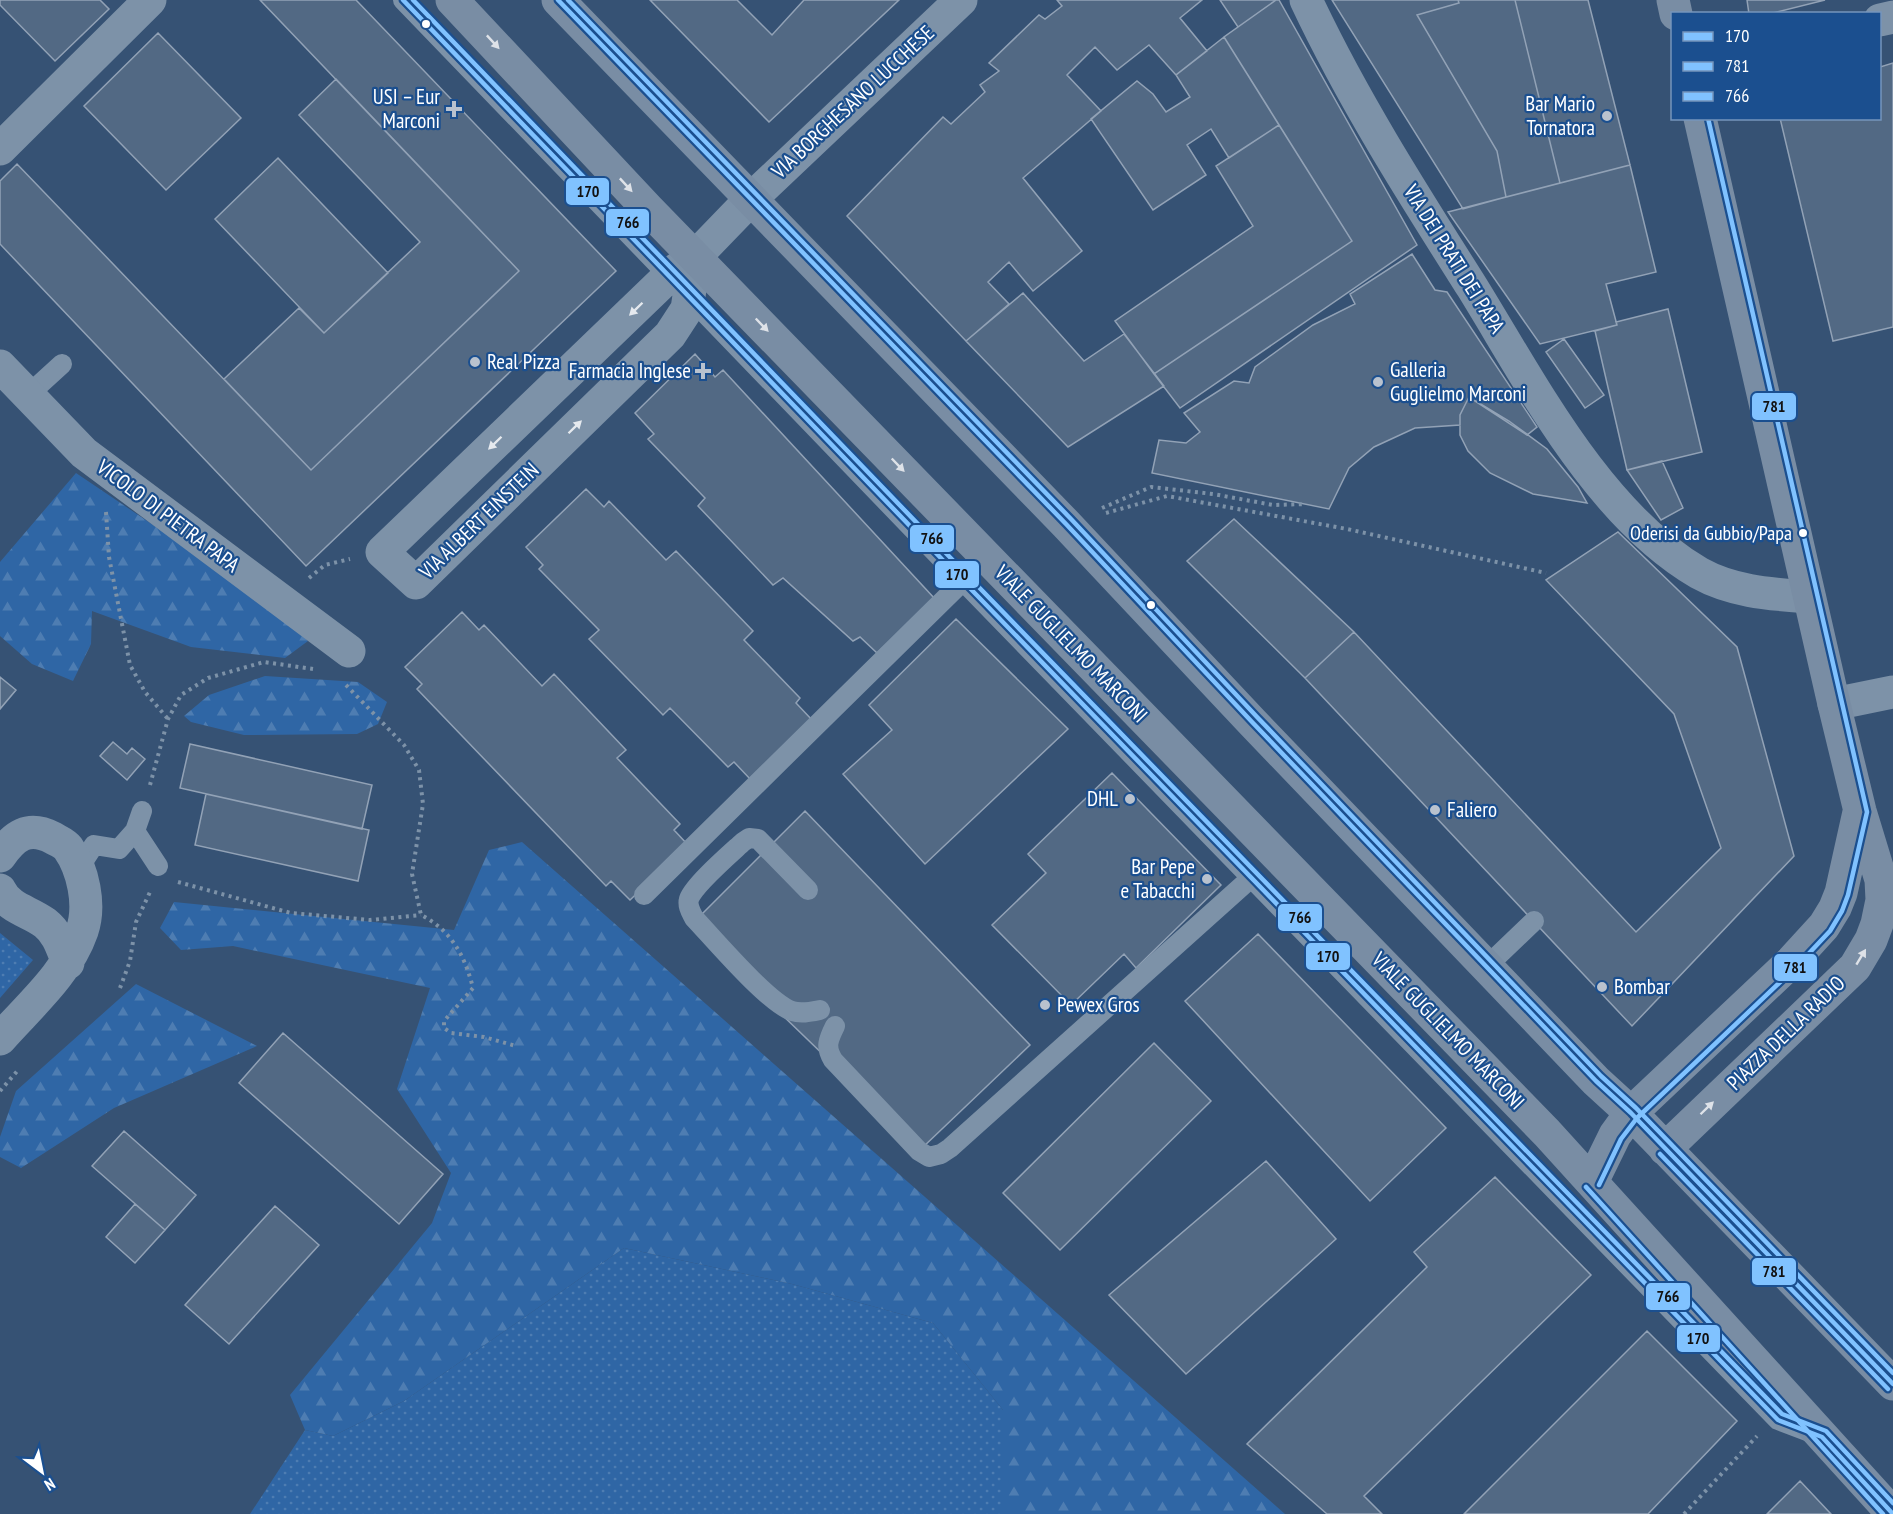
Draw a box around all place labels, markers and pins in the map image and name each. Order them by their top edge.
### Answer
unlabelled marker [420,18,432,30]
place label: USI – Eur Marconi [373,83,440,134]
place label: Bar Mario Tornatora [1525,90,1595,141]
marker: USI – Eur Marconi [445,100,463,118]
marker: Bar Mario Tornatora [1600,109,1614,123]
place label: Real Pizza [487,348,560,375]
marker: Real Pizza [468,355,482,369]
place label: Galleria Guglielmo Marconi [1390,356,1526,407]
place label: Farmacia Inglese [569,357,691,384]
marker: Farmacia Inglese [696,364,710,378]
marker: Galleria Guglielmo Marconi [1371,375,1385,389]
place label: Oderisi da Gubbio/Papa [1630,520,1792,546]
marker: Oderisi da Gubbio/Papa [1797,527,1809,539]
unlabelled marker [1145,599,1157,611]
place label: DHL [1087,785,1118,812]
marker: DHL [1123,792,1137,806]
place label: Faliero [1447,796,1497,823]
marker: Faliero [1428,803,1442,817]
place label: Bar Pepe e Tabacchi [1121,853,1195,904]
marker: Bar Pepe e Tabacchi [1200,872,1214,886]
place label: Bombar [1614,973,1670,1000]
marker: Bombar [1595,980,1609,994]
place label: Pewex Gros [1057,991,1140,1018]
marker: Pewex Gros [1038,998,1052,1012]

